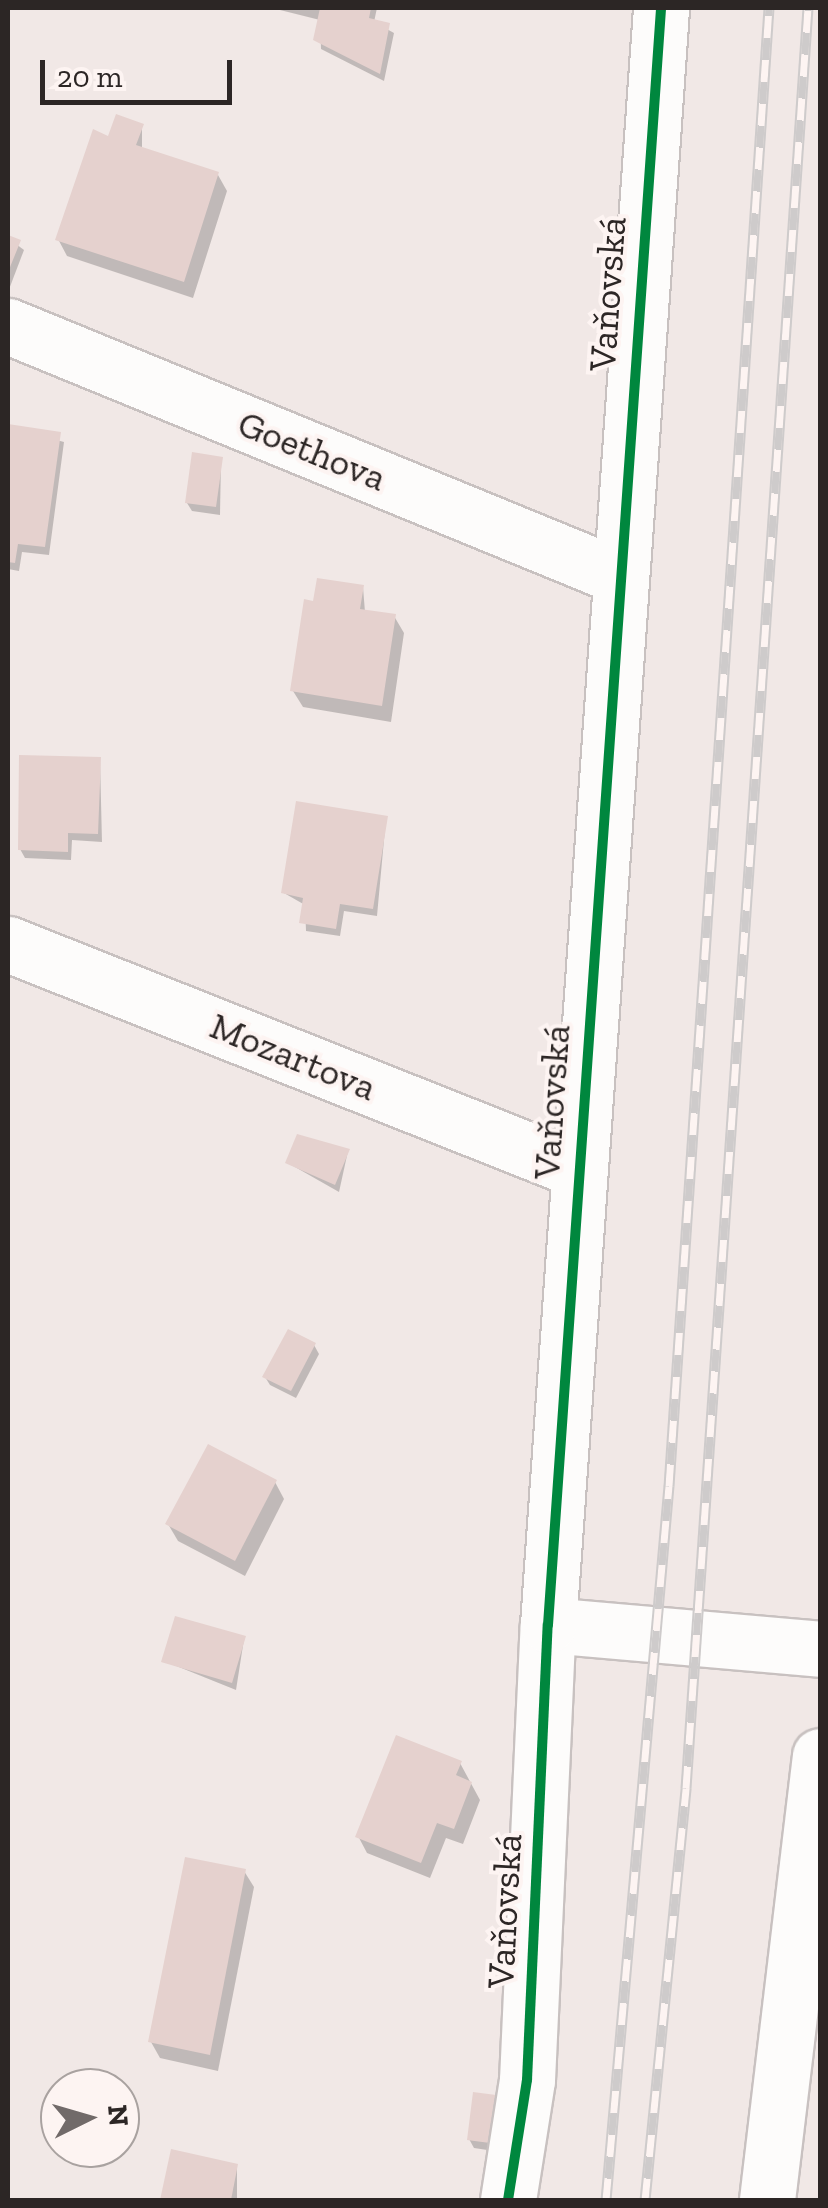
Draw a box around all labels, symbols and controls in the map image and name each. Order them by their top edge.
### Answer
scale bar [45,40,238,102]
text: 20 m [57,59,122,95]
street label: Vaňovská [580,215,636,373]
street label: Goethova [231,401,393,501]
street label: Mozartova [203,1003,383,1111]
street label: Vaňovská [524,1023,580,1181]
street label: Vaňovská [478,1832,532,1990]
north arrow [40,2068,140,2168]
text: N [101,2103,136,2128]

